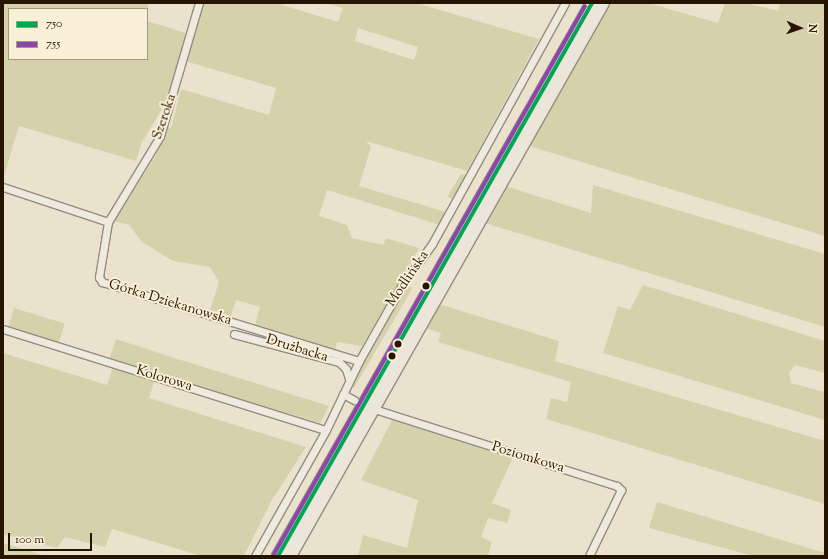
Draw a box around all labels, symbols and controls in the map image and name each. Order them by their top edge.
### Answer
legend [8,8,148,60]
north arrow [780,8,820,48]
text: 750 [46,15,62,33]
text: N [804,24,820,33]
text: 755 [46,35,60,53]
street label: Szeroka [149,92,181,142]
street label: Modlińska [383,248,433,310]
street label: Górka Dziekanowska [107,276,233,330]
unlabelled marker [421,281,431,291]
street label: Drużbacka [264,332,330,366]
unlabelled marker [393,339,403,349]
unlabelled marker [387,351,397,361]
street label: Kolorowa [134,362,194,396]
street label: Poziomkowa [490,439,566,477]
scale bar [10,525,94,551]
text: 100 m [15,531,44,549]

